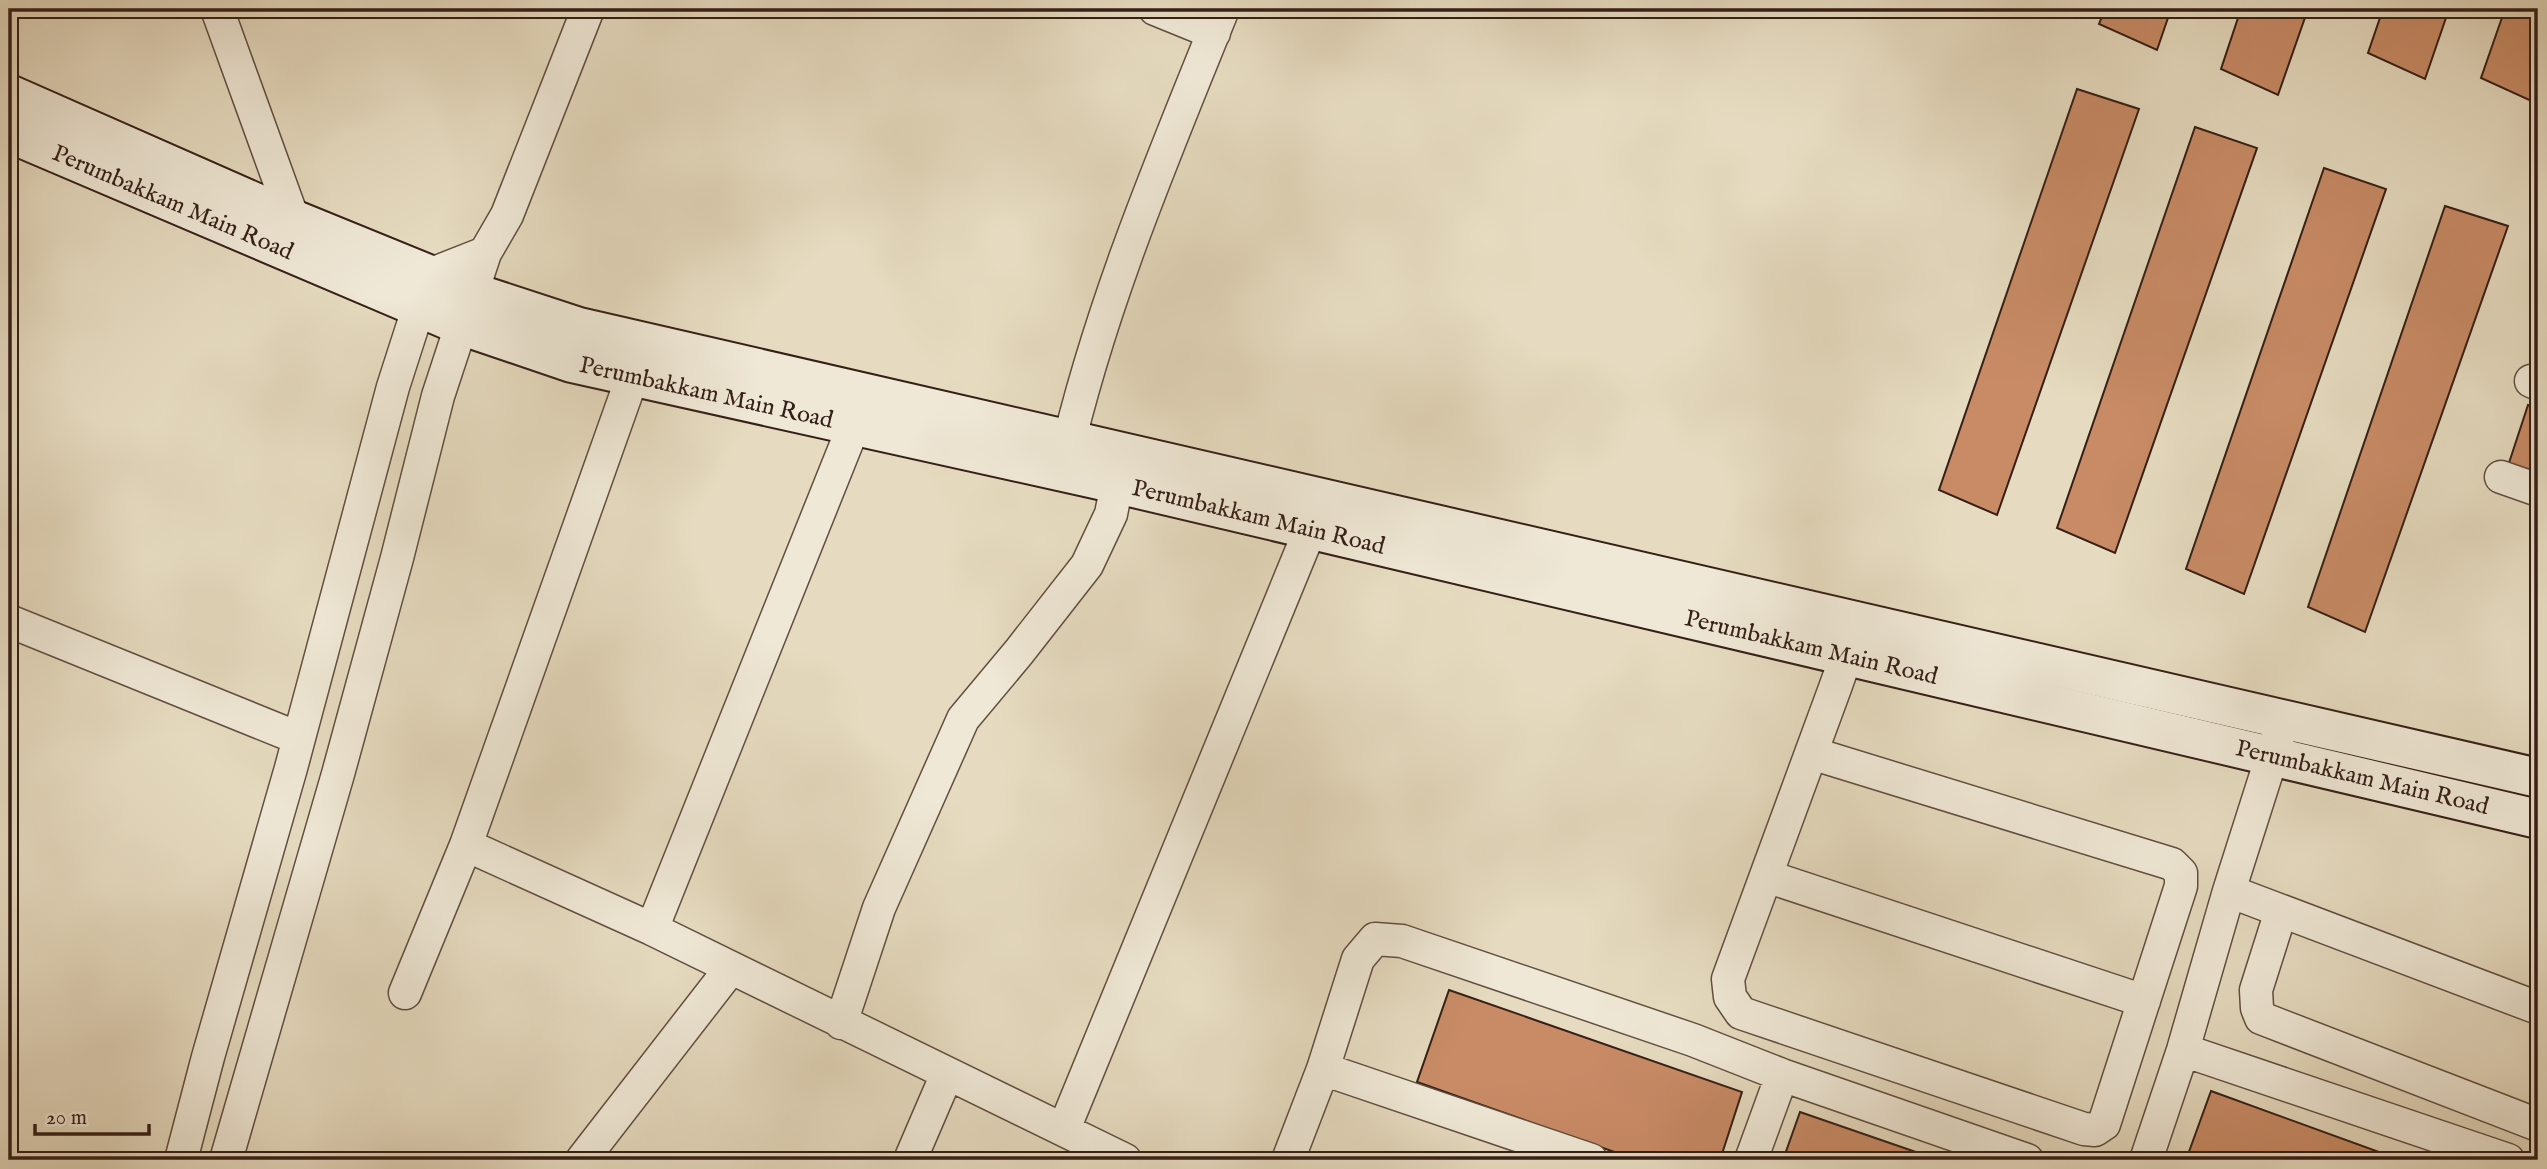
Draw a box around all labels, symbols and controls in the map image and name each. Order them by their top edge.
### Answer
street label: Perumbakkam Main Road [48,138,298,268]
street label: Perumbakkam Main Road [576,350,836,436]
street label: Perumbakkam Main Road [1129,473,1388,562]
street label: Perumbakkam Main Road [1682,603,1941,693]
street label: Perumbakkam Main Road [2233,733,2492,822]
scale bar [35,1092,149,1136]
text: 20 m [46,1105,87,1132]

